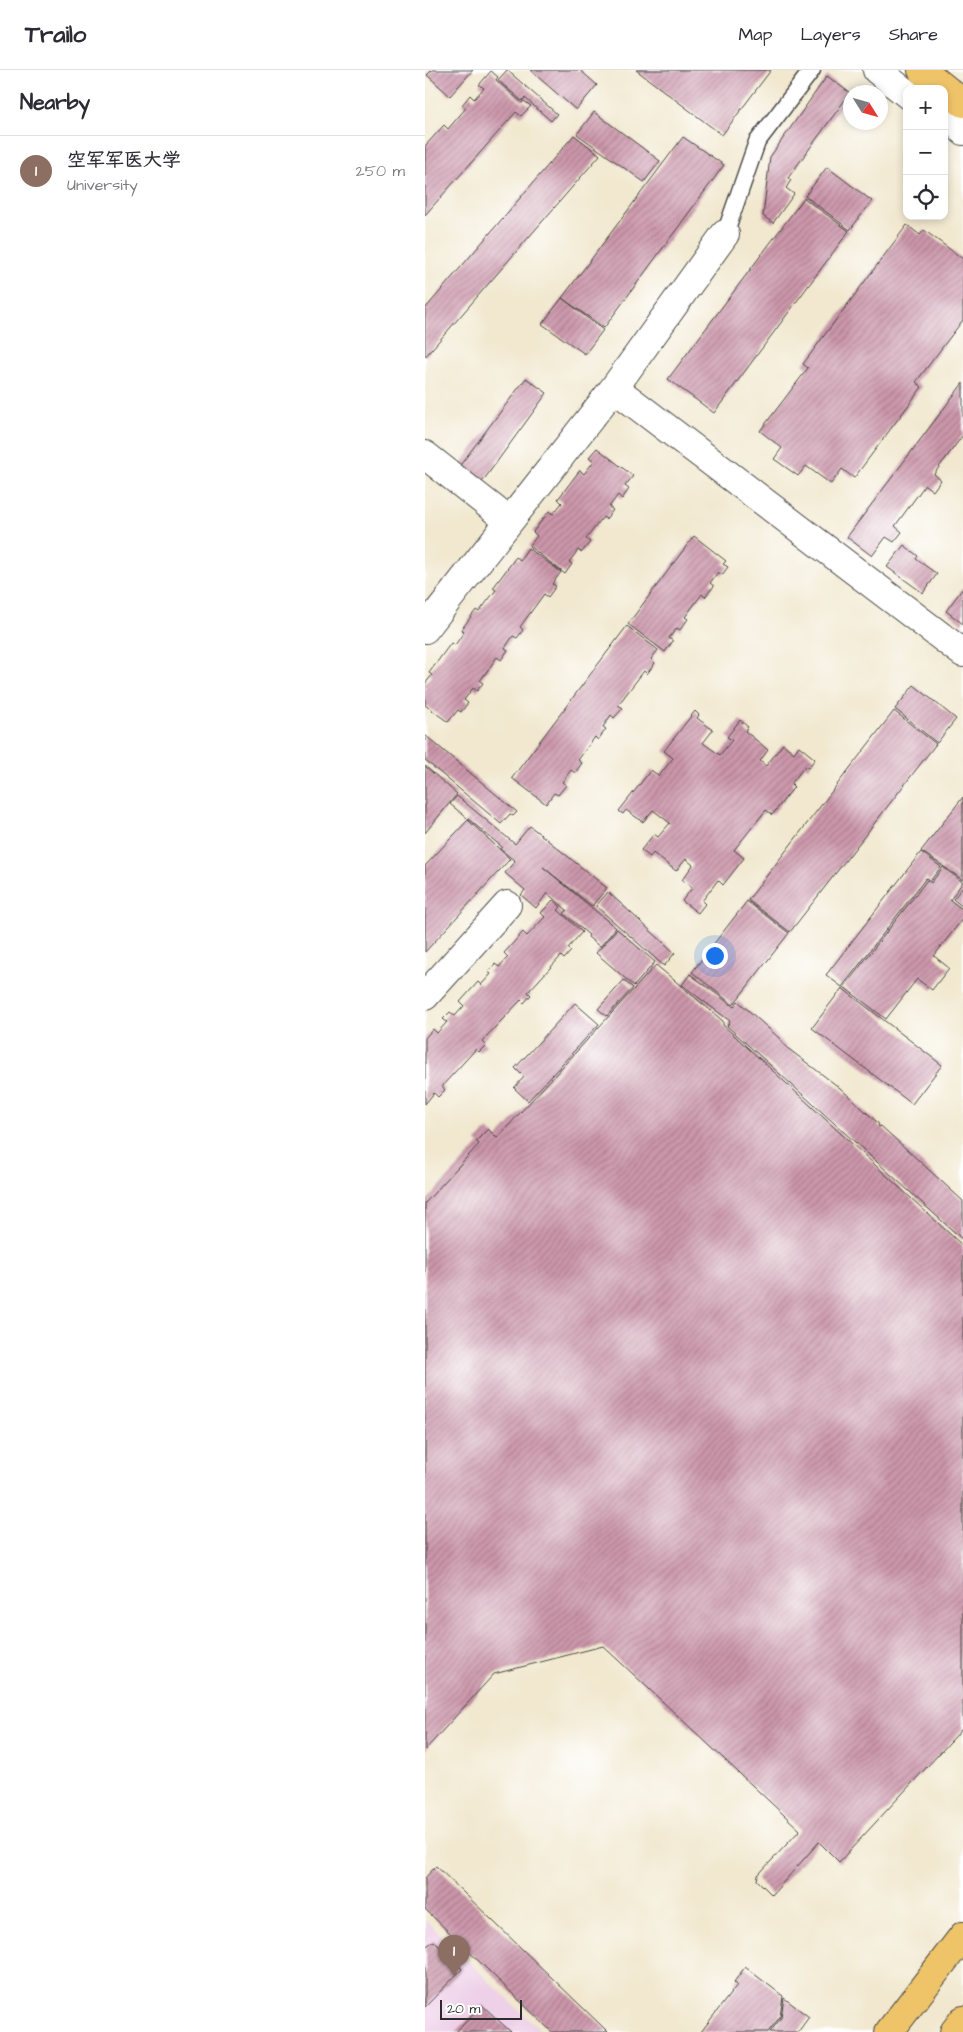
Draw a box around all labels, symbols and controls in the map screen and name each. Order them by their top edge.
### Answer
text: Trailo [25,18,86,52]
text: Map [738,22,772,47]
text: Layers [800,22,861,47]
text: Share [889,22,938,47]
north arrow [843,85,888,130]
map controls [903,85,948,220]
button: + [903,85,948,130]
text: Nearby [20,88,90,117]
button: − [903,130,948,175]
text: 空军军医大学 [67,147,181,174]
text: 1 [35,160,37,182]
text: 250 m [356,160,405,182]
text: University [67,174,138,196]
button: locate [903,175,948,220]
your location [702,943,728,969]
pin: 1 [438,1935,470,1976]
scale bar [440,1997,523,2020]
text: 20 m [447,1999,480,2019]

